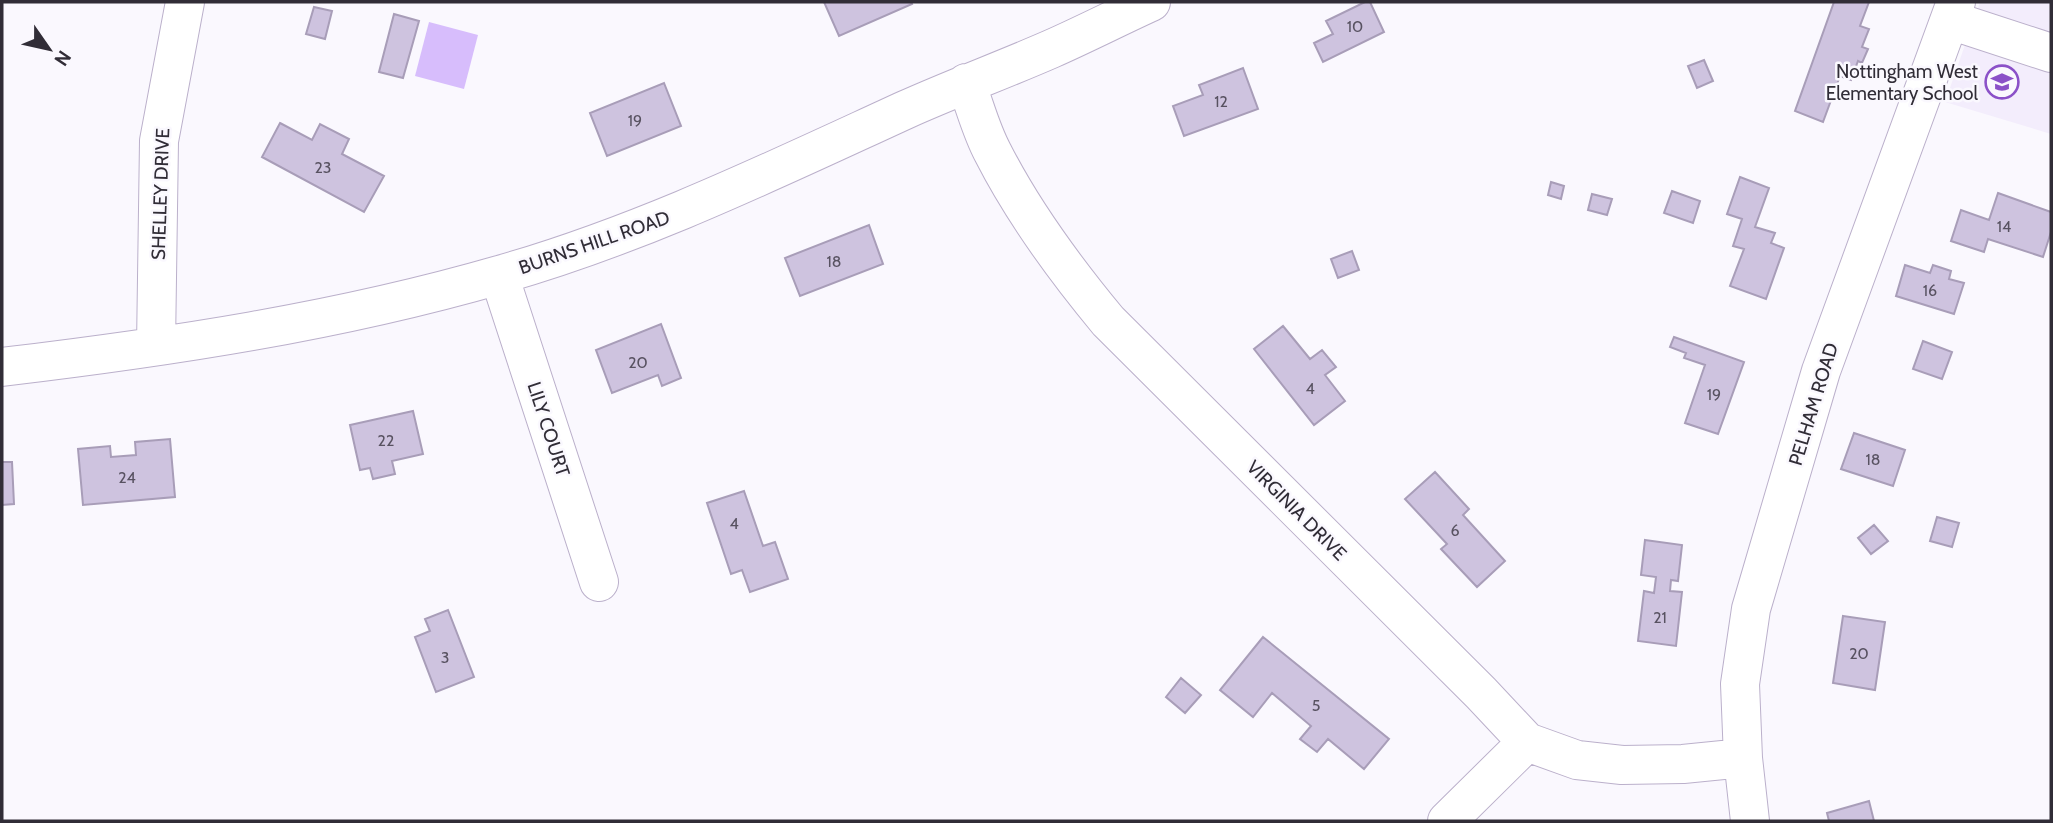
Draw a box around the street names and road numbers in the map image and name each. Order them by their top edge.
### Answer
street label: SHELLEY DRIVE [147,128,174,260]
street label: BURNS HILL ROAD [516,206,673,279]
street label: PELHAM ROAD [1784,340,1843,468]
street label: LILY COURT [522,379,575,479]
street label: VIRGINIA DRIVE [1242,456,1351,565]

